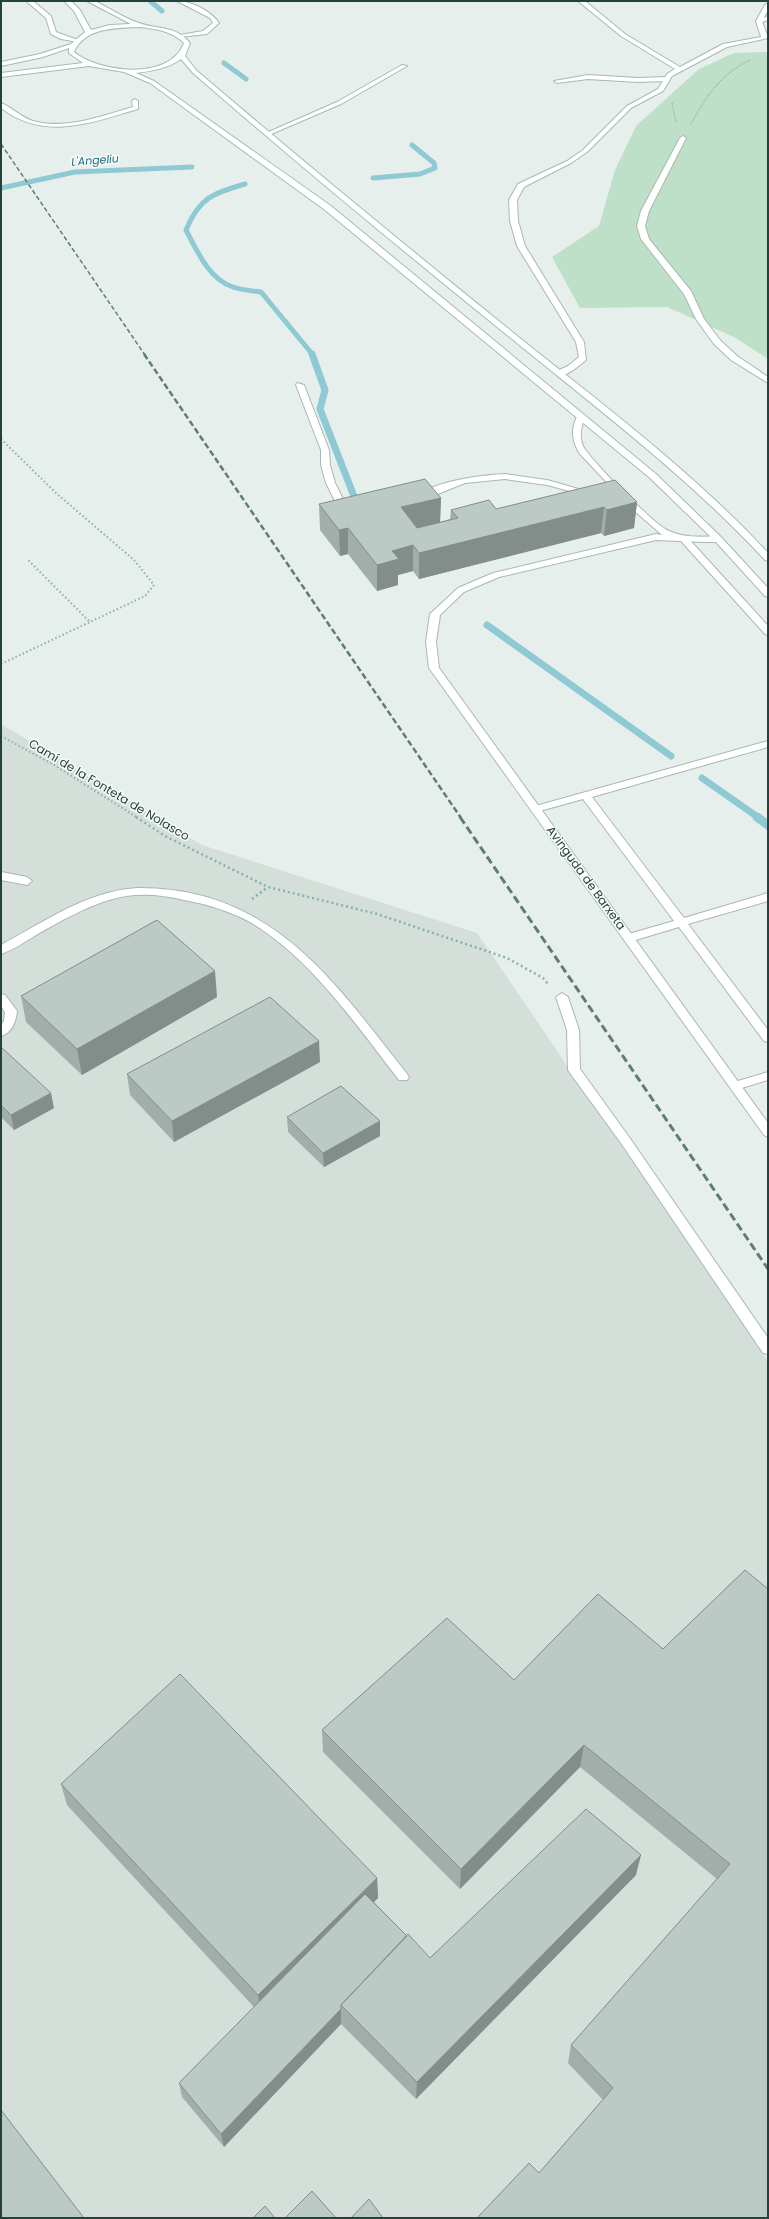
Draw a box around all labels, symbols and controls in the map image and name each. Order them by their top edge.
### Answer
water label: L'Angeliu [71,150,119,170]
street label: Camí de la Fonteta de Nolasco [26,735,193,845]
street label: Avinguda de Barxeta [543,822,630,933]

